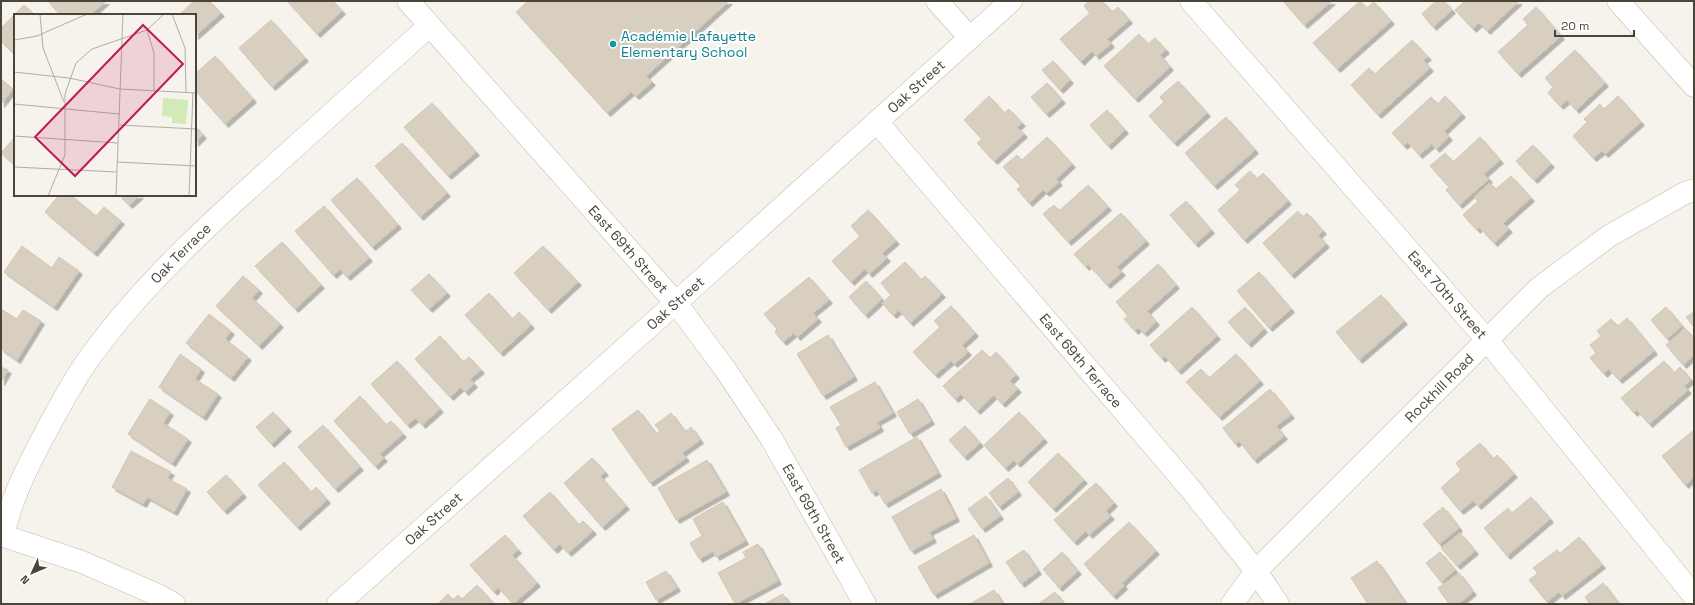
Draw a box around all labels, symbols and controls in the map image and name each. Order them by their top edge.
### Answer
scale bar [1555,12,1634,38]
inset map [14,14,196,196]
text: 20 m [1561,18,1589,34]
place label: Académie Lafayette Elementary School [621,27,756,61]
marker: Académie Lafayette Elementary School [608,39,618,49]
street label: Oak Street [884,56,949,117]
street label: East 69th Street [585,202,672,297]
street label: Oak Terrace [147,219,215,287]
street label: East 70th Street [1404,247,1491,343]
street label: Oak Street [643,273,708,334]
street label: East 69th Terrace [1036,310,1126,412]
street label: Rockhill Road [1401,349,1478,426]
street label: East 69th Street [779,461,849,567]
street label: Oak Street [401,488,466,549]
north arrow [12,553,52,593]
text: N [17,572,32,587]

